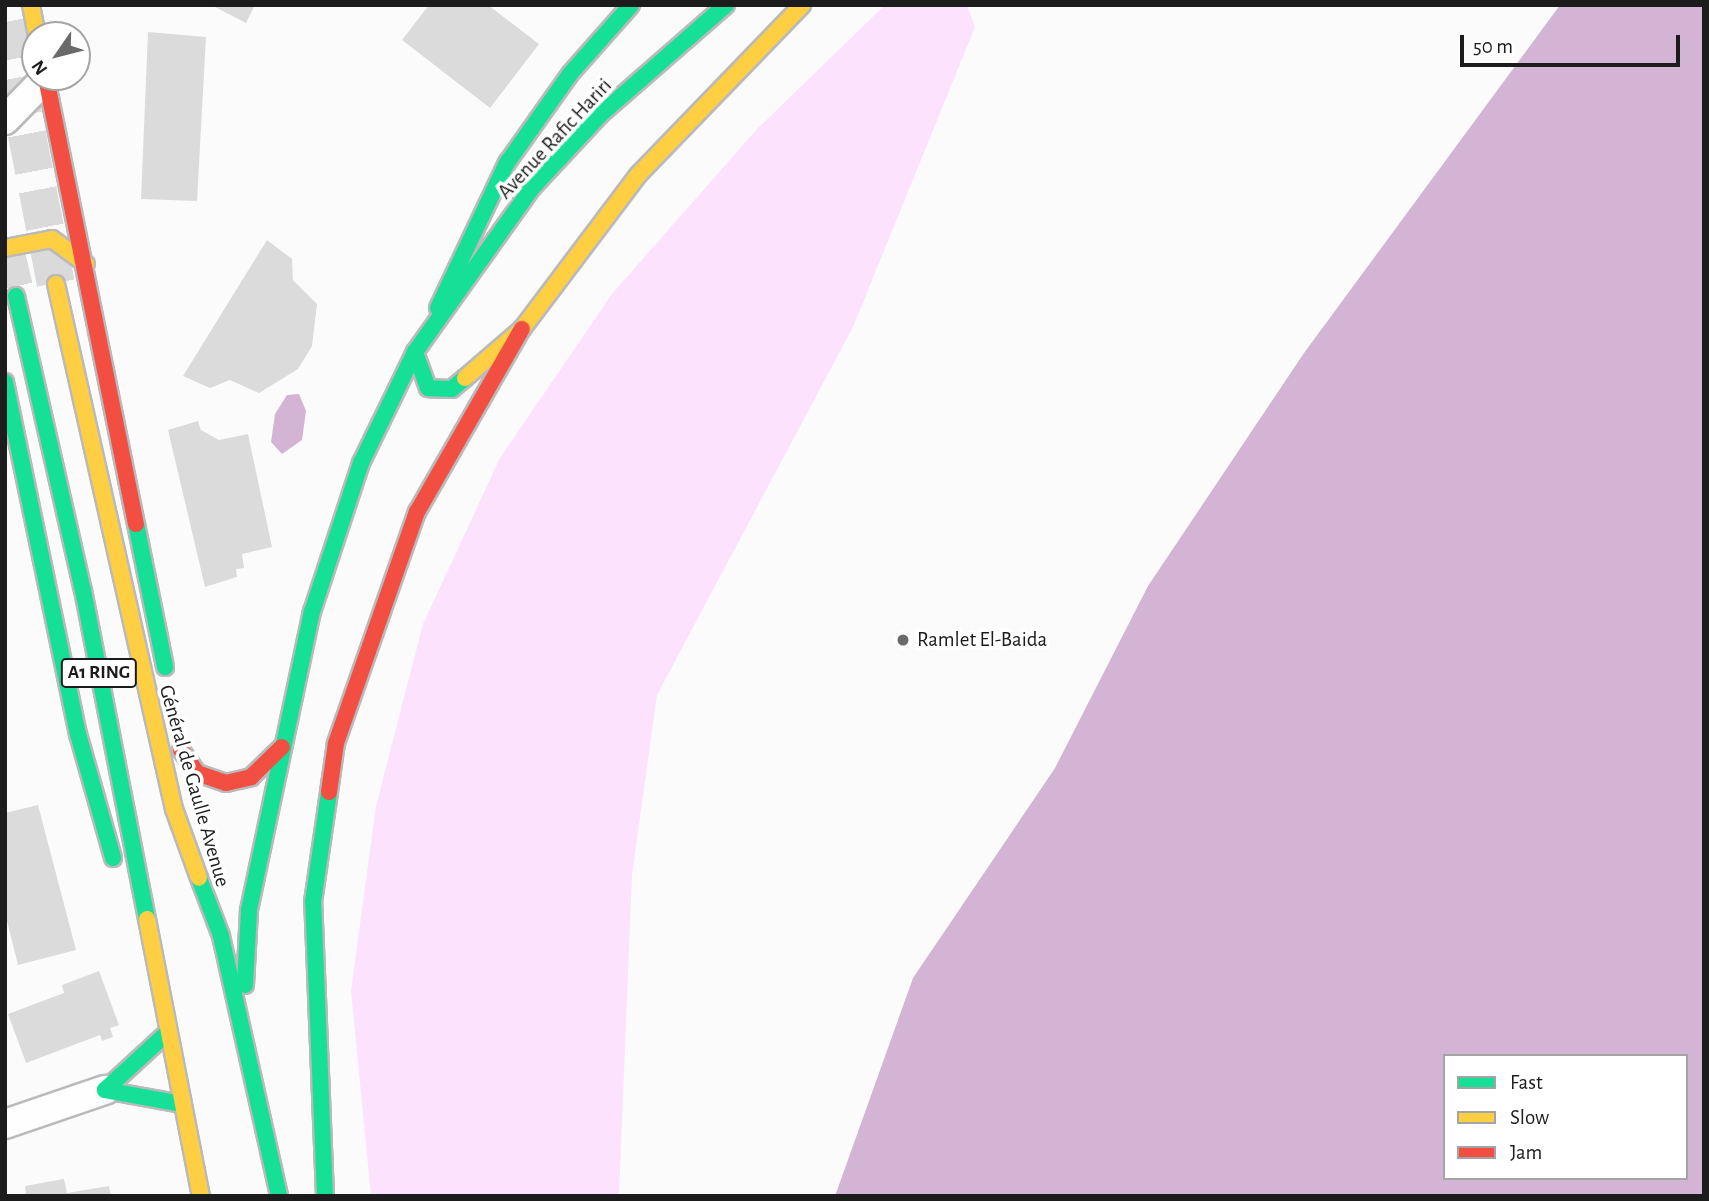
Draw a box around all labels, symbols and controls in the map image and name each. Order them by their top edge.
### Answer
north arrow [21,21,91,91]
scale bar [1464,21,1684,65]
text: 50 m [1473,36,1513,57]
text: N [28,56,52,78]
street label: Avenue Rafic Hariri [493,73,617,205]
place label: Ramlet El-Baida [917,627,1047,653]
marker: Ramlet El-Baida [895,632,911,648]
road number: A1 RING [60,658,138,688]
street label: Général de Gaulle Avenue [153,682,235,890]
legend [1443,1054,1688,1180]
text: Fast [1510,1072,1543,1093]
text: Slow [1510,1107,1549,1128]
text: Jam [1510,1142,1542,1163]

